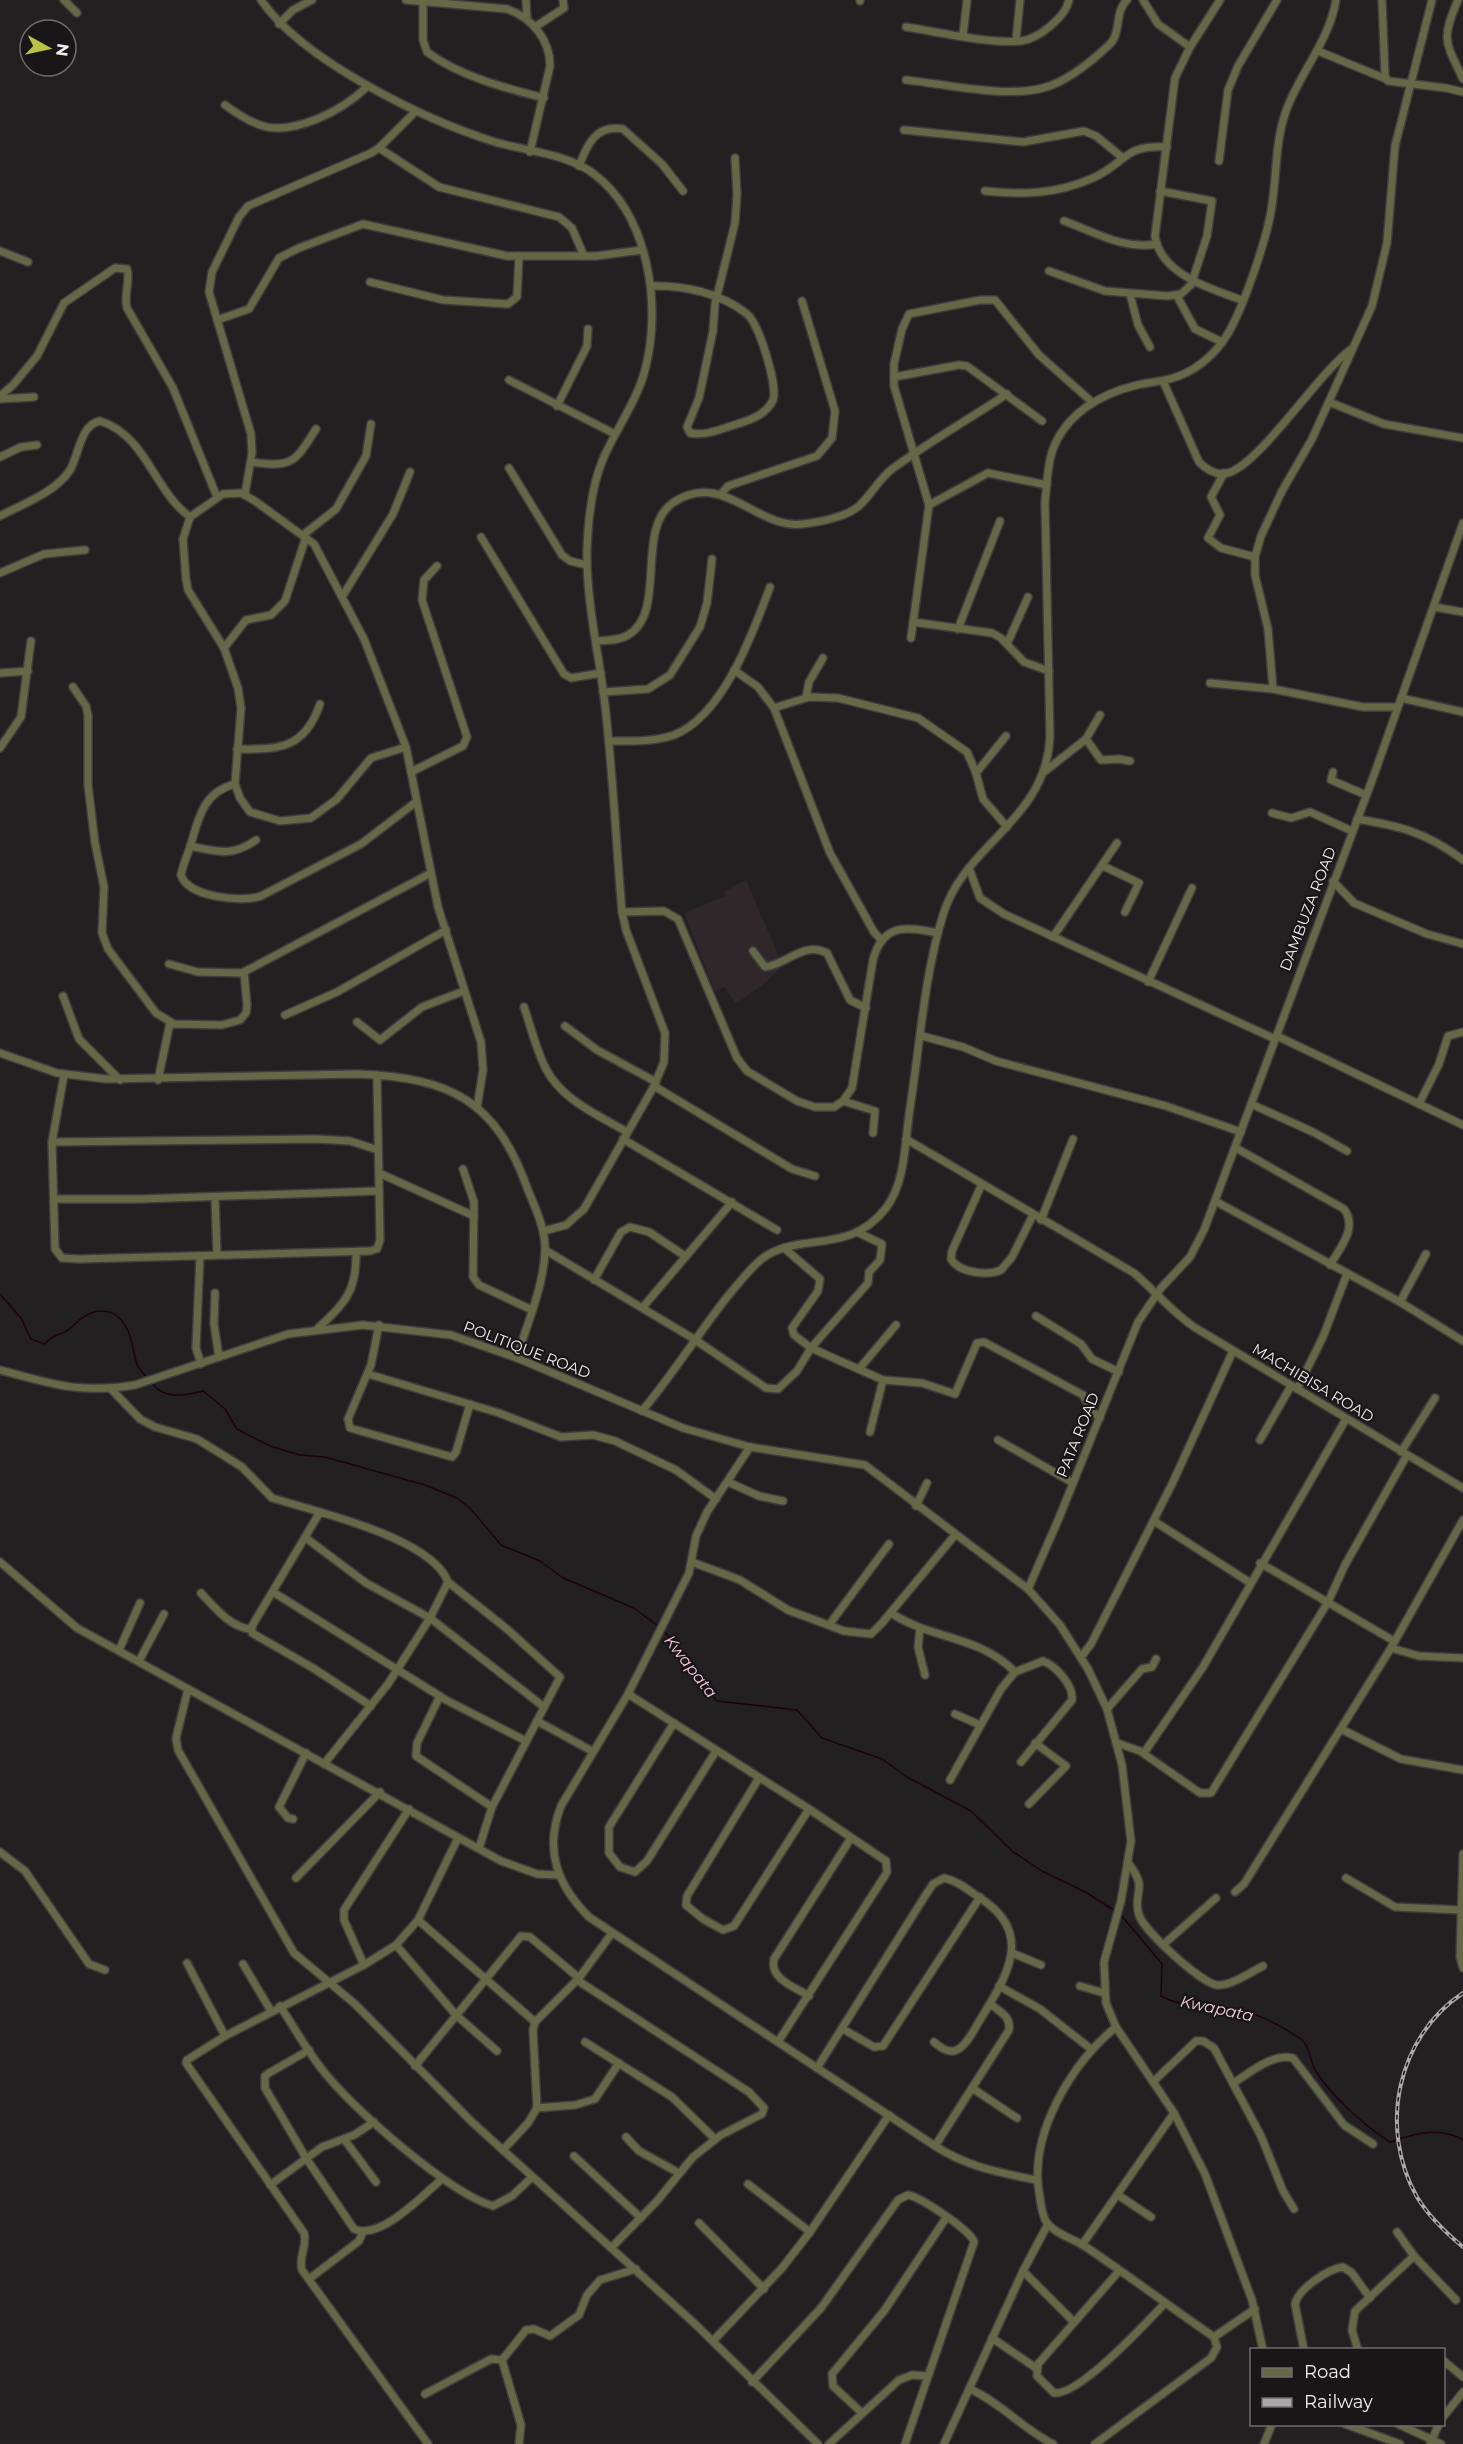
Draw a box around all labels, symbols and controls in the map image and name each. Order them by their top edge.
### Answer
north arrow [18,18,78,78]
text: N [52,42,73,58]
street label: DAMBUZA ROAD [1275,844,1340,974]
street label: POLITIQUE ROAD [461,1317,593,1383]
street label: MACHIBISA ROAD [1249,1339,1377,1426]
street label: PATA ROAD [1052,1390,1103,1480]
water label: Kwapata [660,1631,721,1702]
water label: Kwapata [1179,1991,1255,2026]
legend [1250,2348,1445,2426]
text: Road [1304,2361,1351,2383]
text: Railway [1304,2391,1373,2413]

